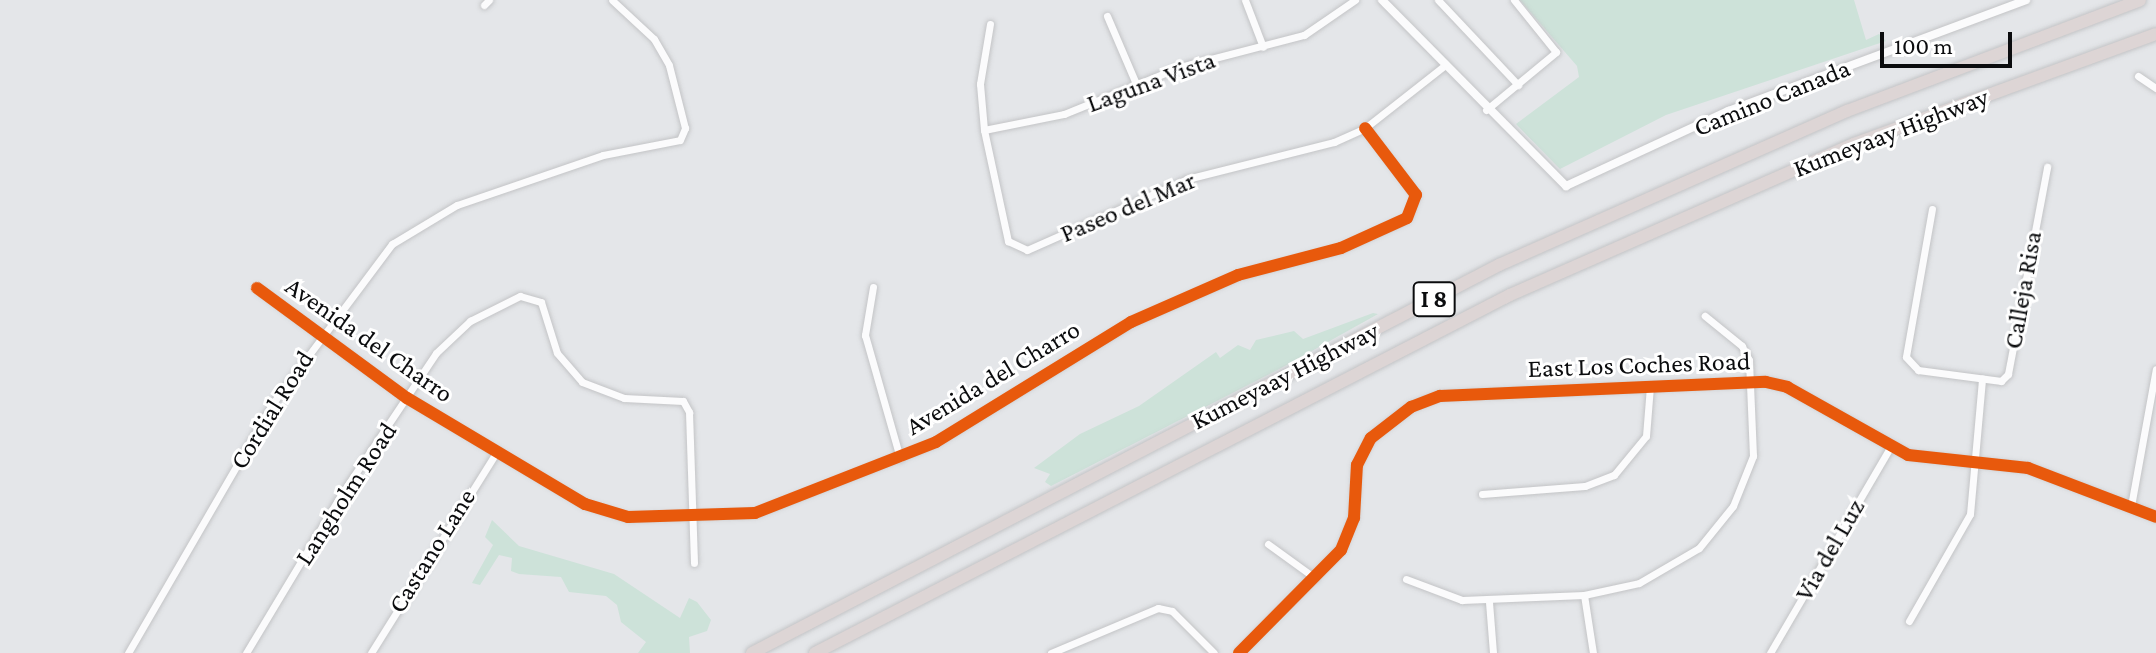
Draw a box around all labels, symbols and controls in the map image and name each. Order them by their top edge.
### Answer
scale bar [1884,16,2016,66]
text: 100 m [1894,32,1953,59]
street label: Laguna Vista [1083,44,1219,120]
street label: Camino Canada [1689,53,1855,143]
street label: Kumeyaay Highway [1789,81,1993,185]
street label: Paseo del Mar [1056,165,1200,249]
street label: Calleja Risa [1997,229,2049,351]
street label: Avenida del Charro [279,271,459,409]
road number: I 8 [1412,279,1456,319]
street label: Avenida del Charro [900,314,1086,442]
street label: Kumeyaay Highway [1186,315,1384,437]
street label: Cordial Road [223,345,321,475]
street label: East Los Coches Road [1527,346,1751,384]
street label: Langholm Road [288,417,404,571]
street label: Castano Lane [382,483,482,619]
street label: Via del Luz [1788,493,1872,607]

